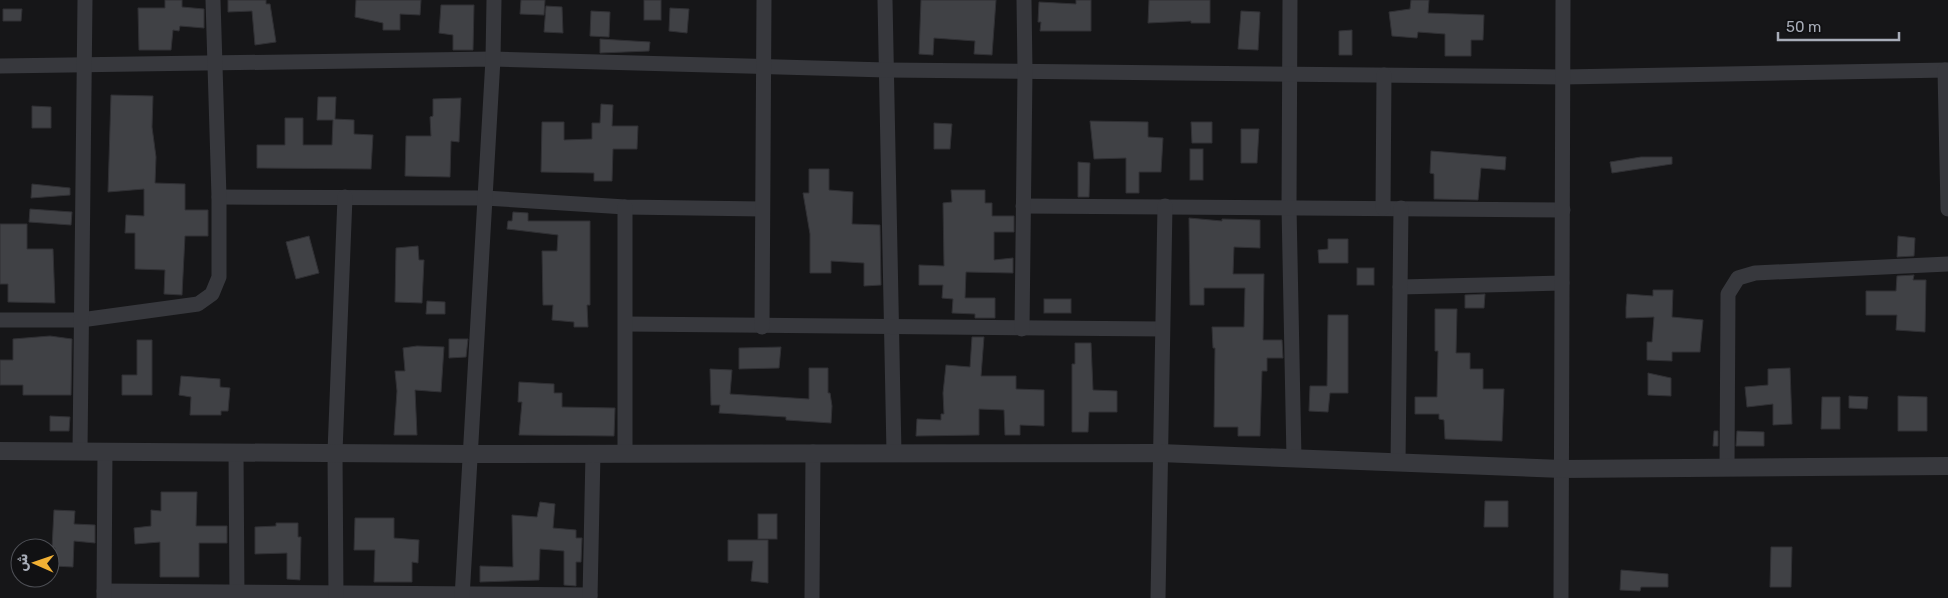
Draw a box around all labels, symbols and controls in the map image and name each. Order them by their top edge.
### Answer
scale bar [1778,10,1899,42]
text: 50 m [1786,18,1821,36]
north arrow [10,538,60,588]
text: ش [14,553,31,572]

